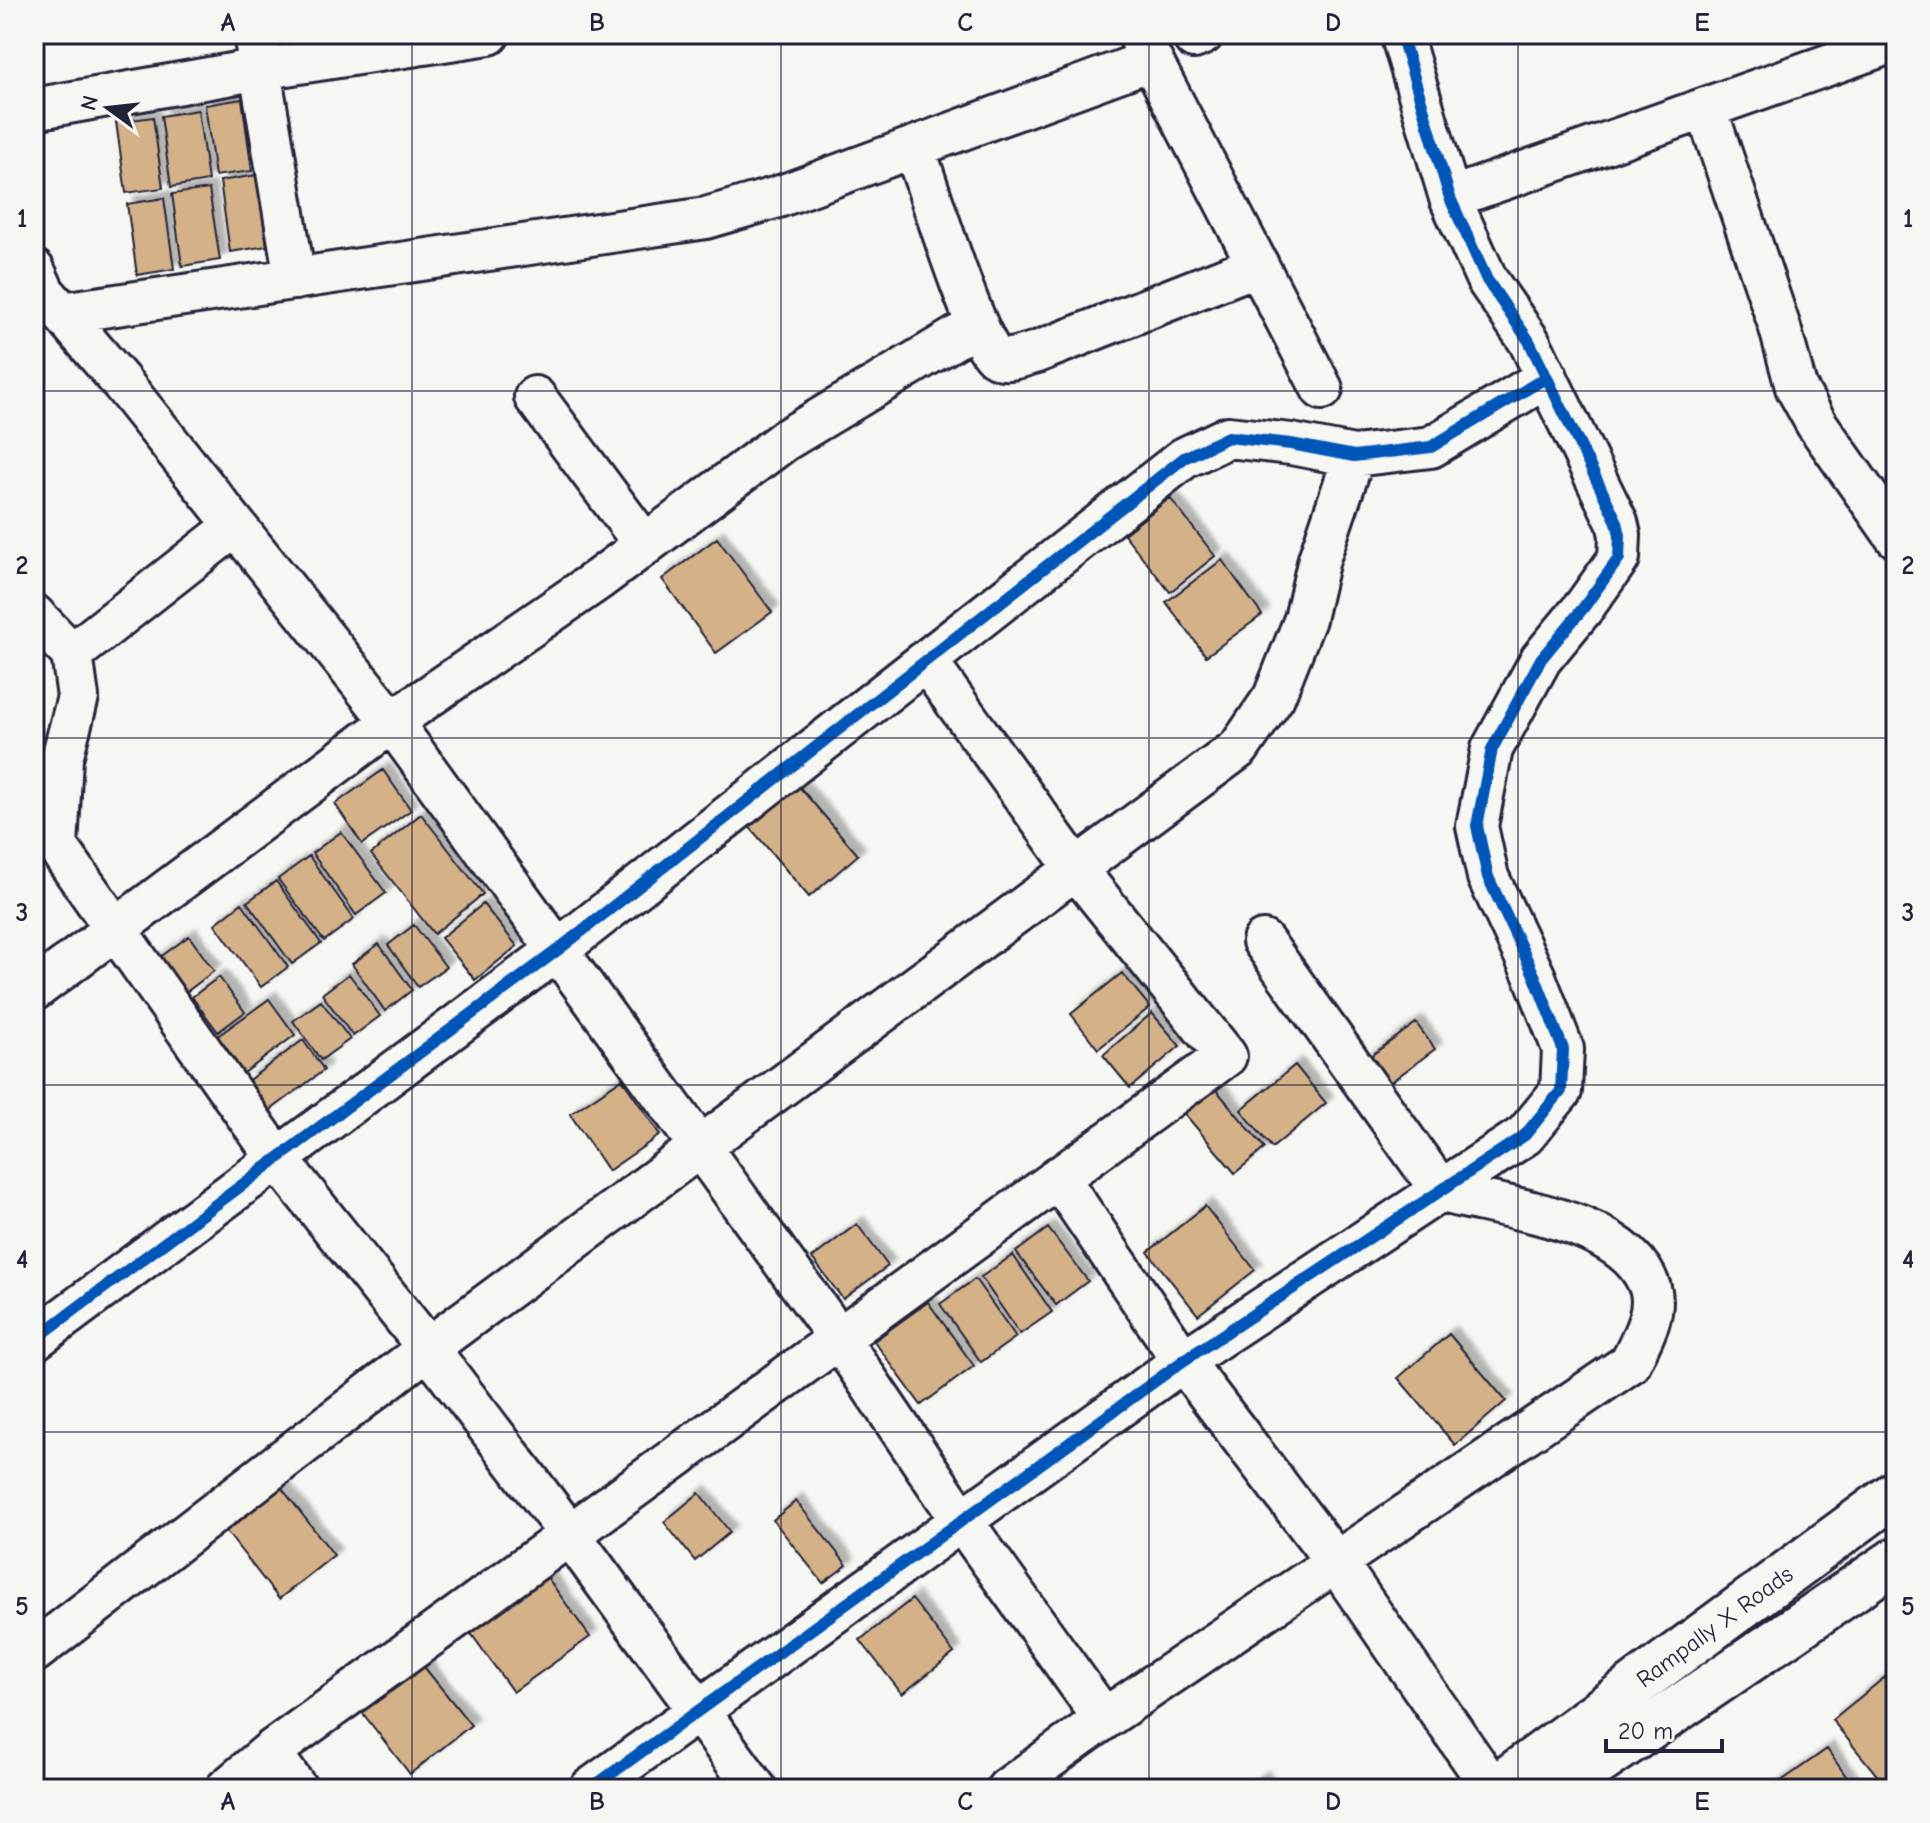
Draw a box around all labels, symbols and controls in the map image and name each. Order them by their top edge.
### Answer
text: A [221,8,236,38]
text: B [589,8,605,38]
text: C [957,8,973,38]
text: D [1325,8,1341,38]
text: E [1694,8,1710,38]
north arrow [68,68,148,148]
text: N [75,93,104,113]
text: 1 [17,204,27,234]
text: 1 [1903,204,1913,234]
text: 2 [16,551,28,581]
text: 2 [1902,551,1914,581]
text: 3 [16,898,28,928]
text: 3 [1902,898,1914,928]
text: 4 [16,1245,28,1275]
text: 4 [1902,1245,1914,1275]
street label: Rampally X Roads [1631,1560,1798,1693]
text: 5 [15,1592,29,1622]
text: 5 [1901,1592,1915,1622]
scale bar [1606,1703,1722,1753]
text: 20 m [1618,1717,1673,1745]
text: A [221,1787,236,1817]
text: B [589,1787,605,1817]
text: C [957,1787,973,1817]
text: D [1325,1787,1341,1817]
text: E [1694,1787,1710,1817]

